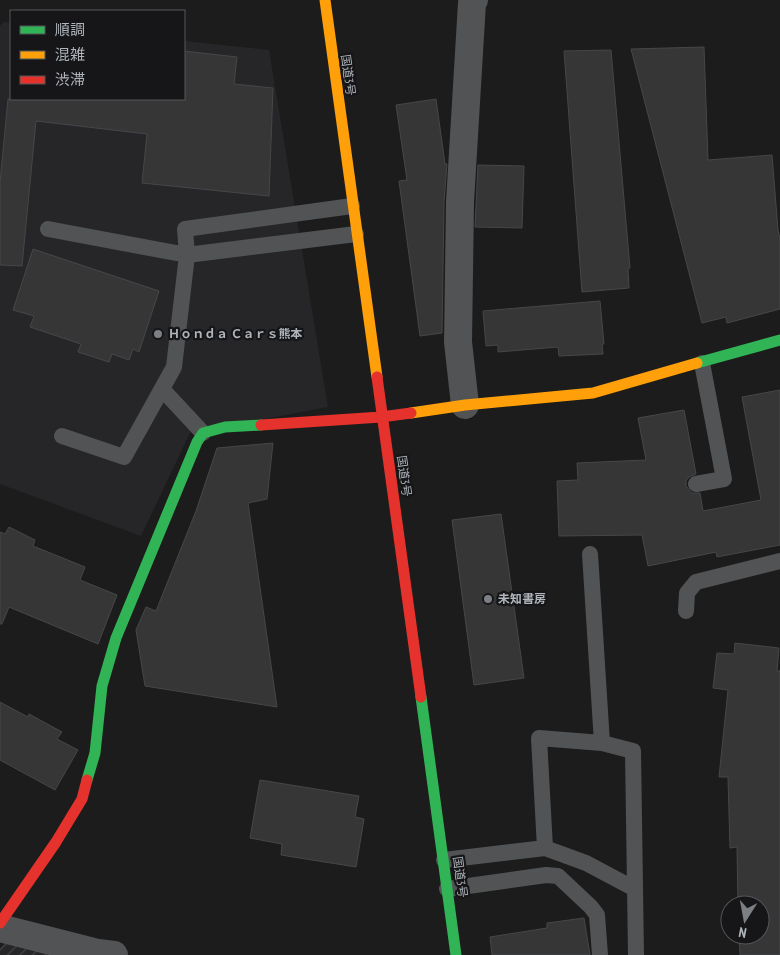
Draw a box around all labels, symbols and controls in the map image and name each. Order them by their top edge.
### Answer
legend [10,10,185,100]
text: 順調 [55,20,85,39]
text: 混雑 [55,45,85,64]
street label: 国道3号 [338,53,359,96]
text: 渋滞 [55,70,85,89]
place label: Ｈｏｎｄａ Ｃａｒｓ熊本 [168,326,302,341]
marker: Ｈｏｎｄａ Ｃａｒｓ熊本 [152,328,164,340]
street label: 国道3号 [394,454,415,497]
place label: 未知書房 [498,591,546,606]
marker: 未知書房 [482,593,494,605]
street label: 国道3号 [450,855,471,898]
north arrow [720,895,770,945]
text: N [737,923,748,942]

